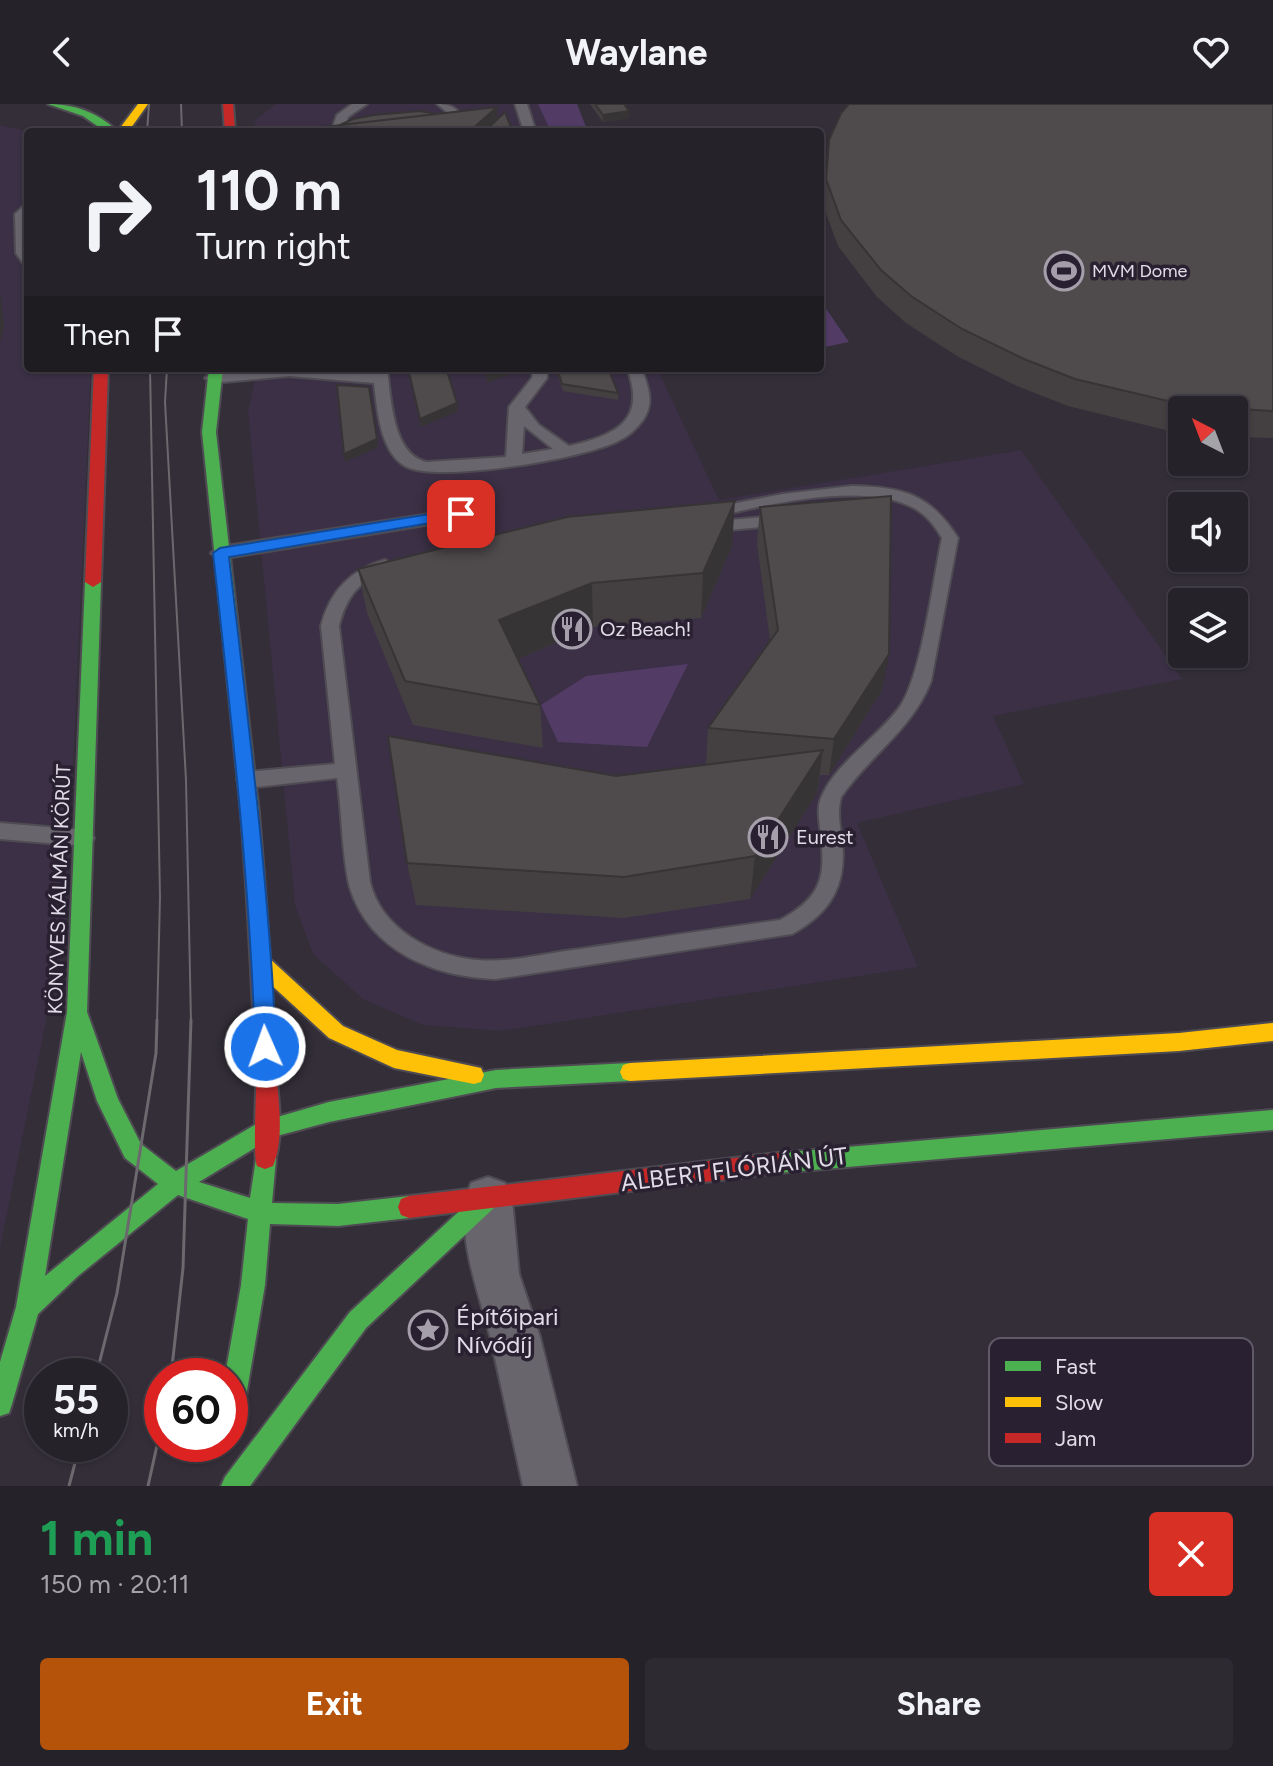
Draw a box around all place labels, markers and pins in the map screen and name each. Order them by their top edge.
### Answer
sports icon: MVM Dome [1043,250,1085,292]
place label: MVM Dome [1092,260,1188,282]
pin [427,480,495,548]
restaurant icon: Oz Beach! [551,608,593,650]
place label: Oz Beach! [600,617,692,641]
restaurant icon: Eurest [747,816,789,858]
place label: Eurest [796,825,854,849]
place label: Építőipari Nívódíj [456,1302,559,1359]
place icon: Építőipari Nívódíj [407,1309,449,1351]

